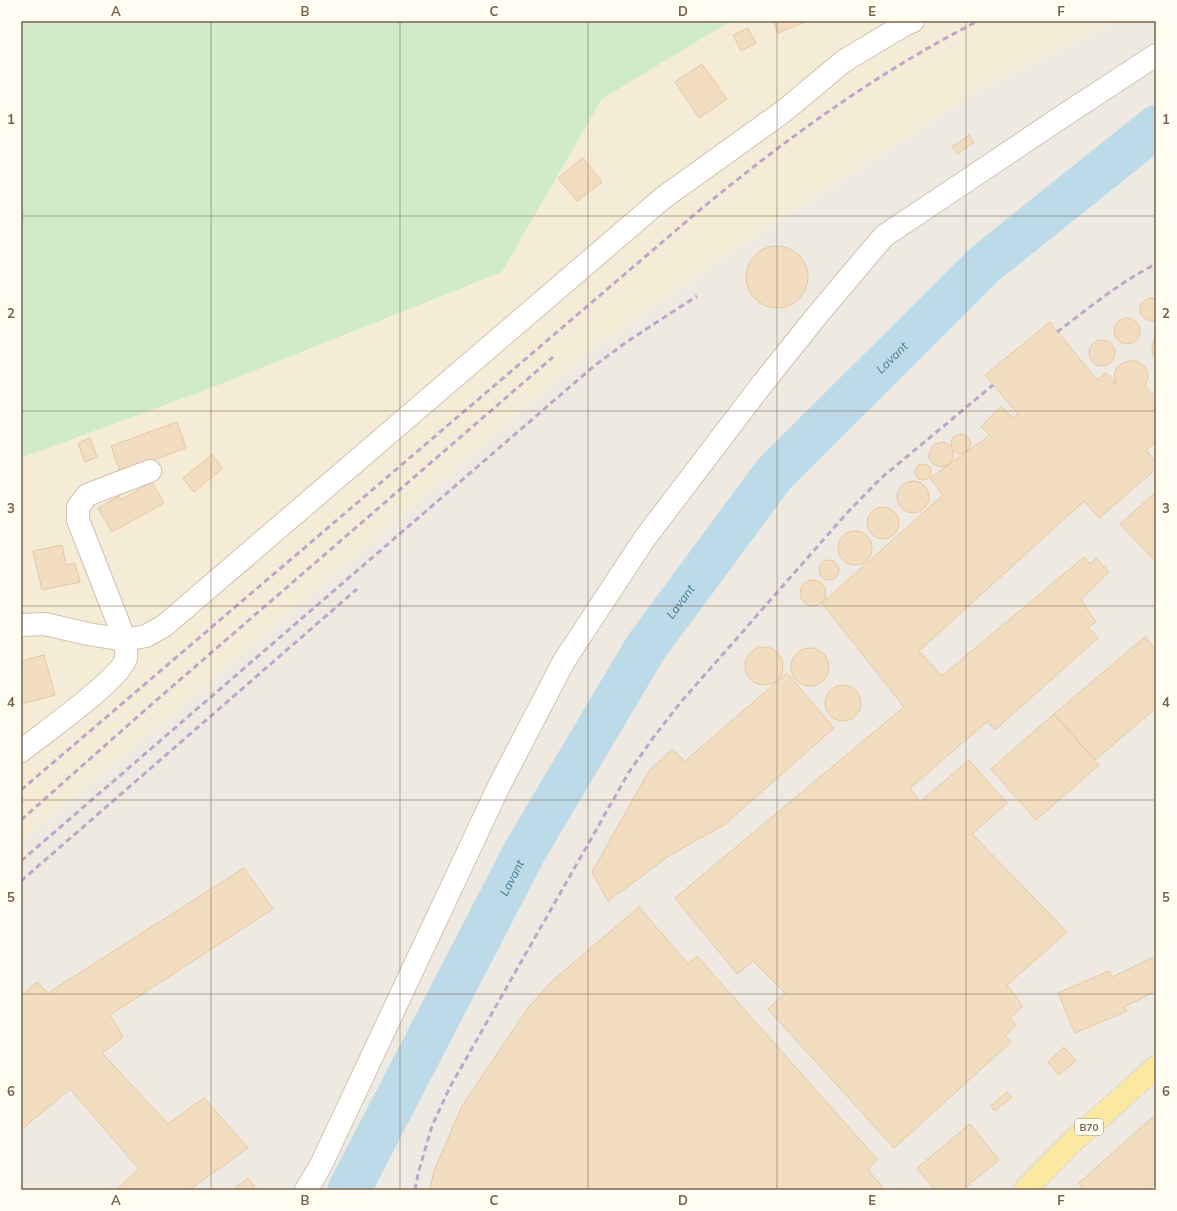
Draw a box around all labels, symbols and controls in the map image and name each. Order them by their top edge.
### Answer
text: A [111,3,121,19]
text: B [301,3,310,19]
text: C [490,3,499,19]
text: D [678,3,688,19]
text: E [868,3,876,19]
text: F [1057,3,1065,19]
text: 1 [7,111,15,127]
text: 1 [1162,111,1170,127]
text: 2 [7,305,15,321]
text: 2 [1162,305,1170,321]
water label: Lavant [873,338,911,376]
text: 3 [7,500,15,516]
text: 3 [1162,500,1170,516]
water label: Lavant [662,581,698,621]
text: 4 [7,694,15,710]
text: 4 [1162,694,1170,710]
water label: Lavant [496,856,527,898]
text: 5 [7,889,15,905]
text: 5 [1162,889,1170,905]
text: 6 [7,1083,15,1099]
text: 6 [1162,1083,1170,1099]
road number: B70 [1075,1119,1103,1135]
text: A [111,1192,121,1208]
text: B [301,1192,310,1208]
text: C [490,1192,499,1208]
text: D [678,1192,688,1208]
text: E [868,1192,876,1208]
text: F [1057,1192,1065,1208]

